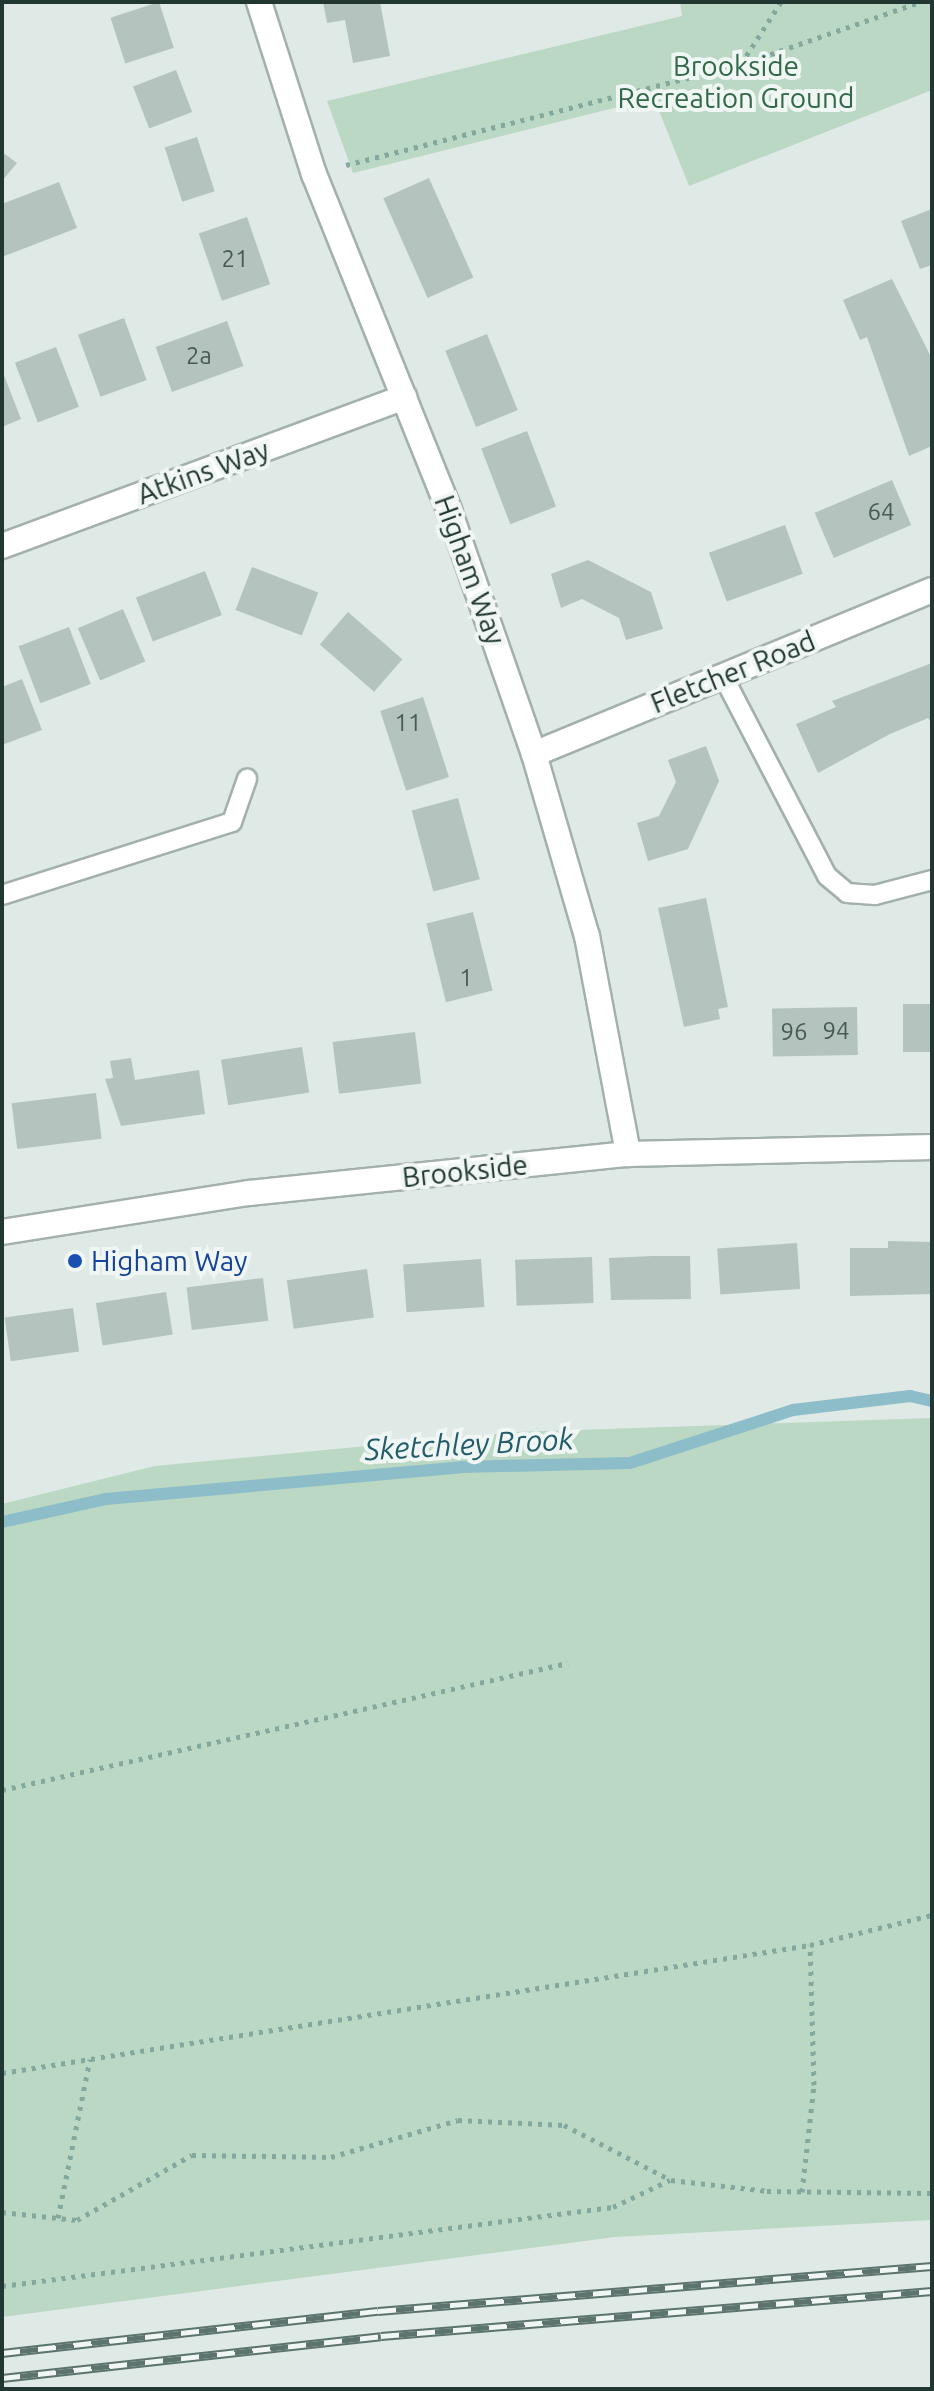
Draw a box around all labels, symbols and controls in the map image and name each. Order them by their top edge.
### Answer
park label: Brookside Recreation Ground [618,49,854,115]
house number: 21 [221,245,249,273]
house number: 2a [186,342,212,370]
street label: Atkins Way [132,433,274,511]
street label: Higham Way [427,491,513,649]
house number: 64 [867,498,895,526]
street label: Fletcher Road [646,624,820,720]
house number: 11 [394,709,422,737]
house number: 1 [459,964,473,992]
house number: 94 [822,1017,850,1045]
house number: 96 [780,1018,808,1046]
street label: Brookside [401,1148,529,1194]
place label: Higham Way [91,1244,248,1278]
marker: Higham Way [66,1252,84,1270]
water label: Sketchley Brook [363,1421,575,1467]

